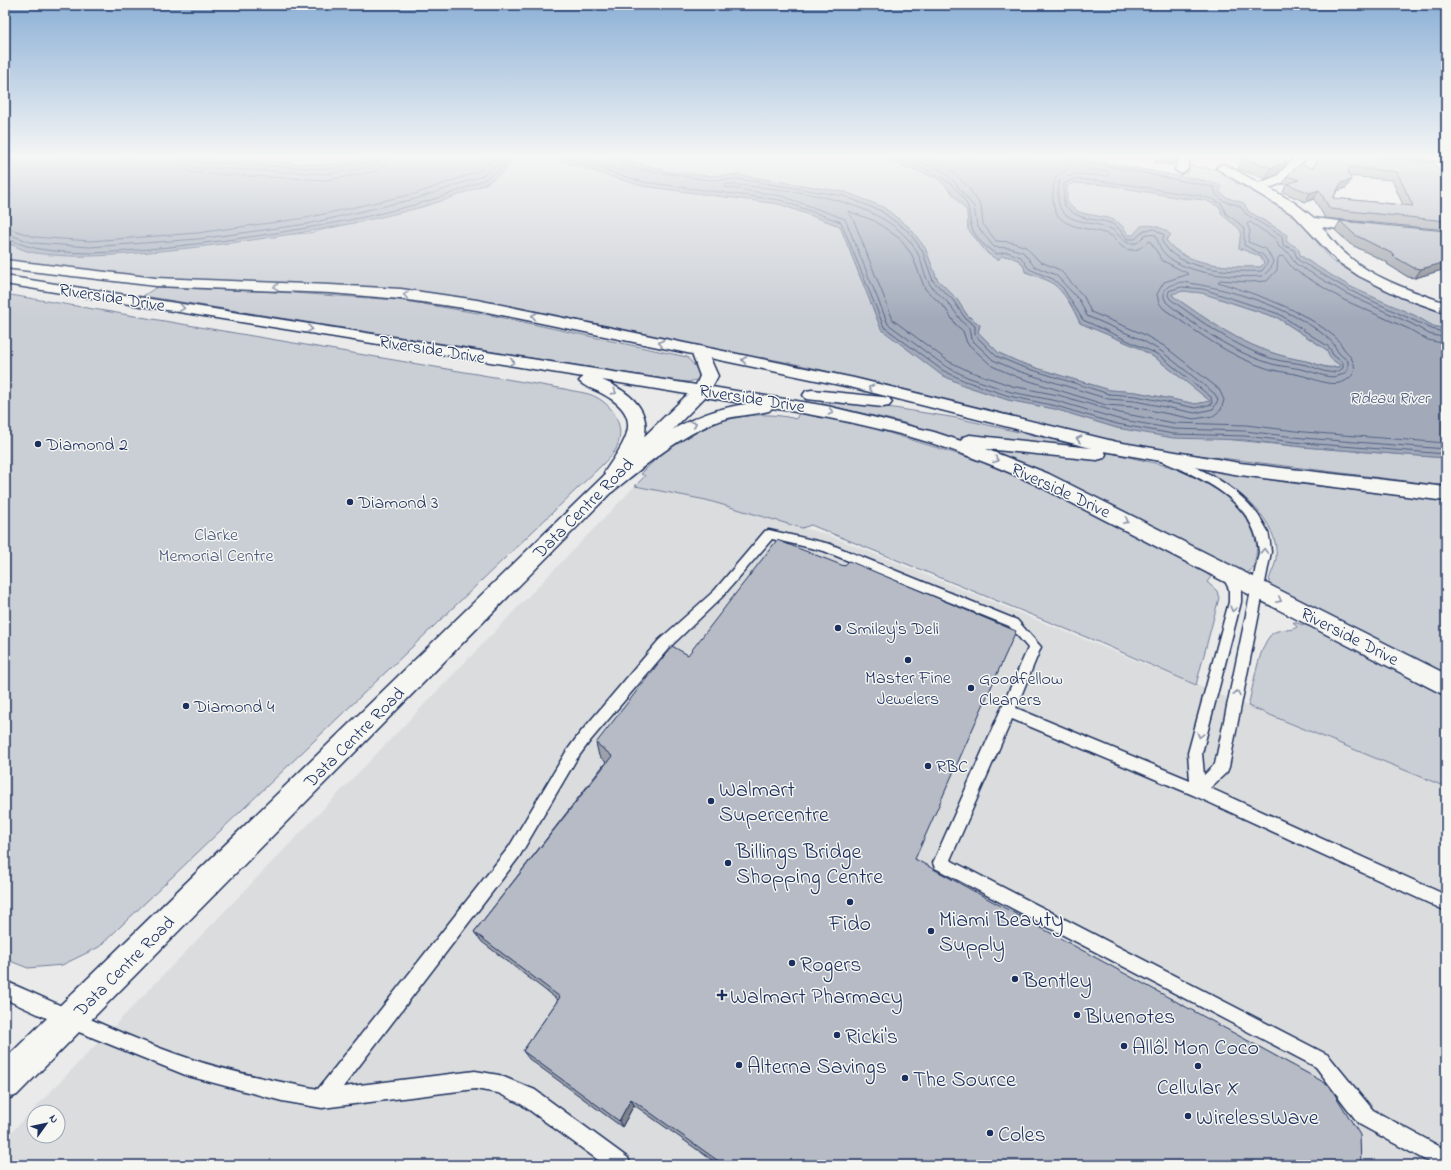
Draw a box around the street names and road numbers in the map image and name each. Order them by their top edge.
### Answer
street label: Riverside Drive [57,278,167,320]
street label: Riverside Drive [377,330,487,372]
street label: Riverside Drive [697,379,807,421]
street label: Data Centre Road [527,453,641,566]
street label: Riverside Drive [1006,457,1115,527]
street label: Riverside Drive [1296,602,1403,674]
street label: Data Centre Road [298,682,412,795]
street label: Data Centre Road [68,911,182,1024]

